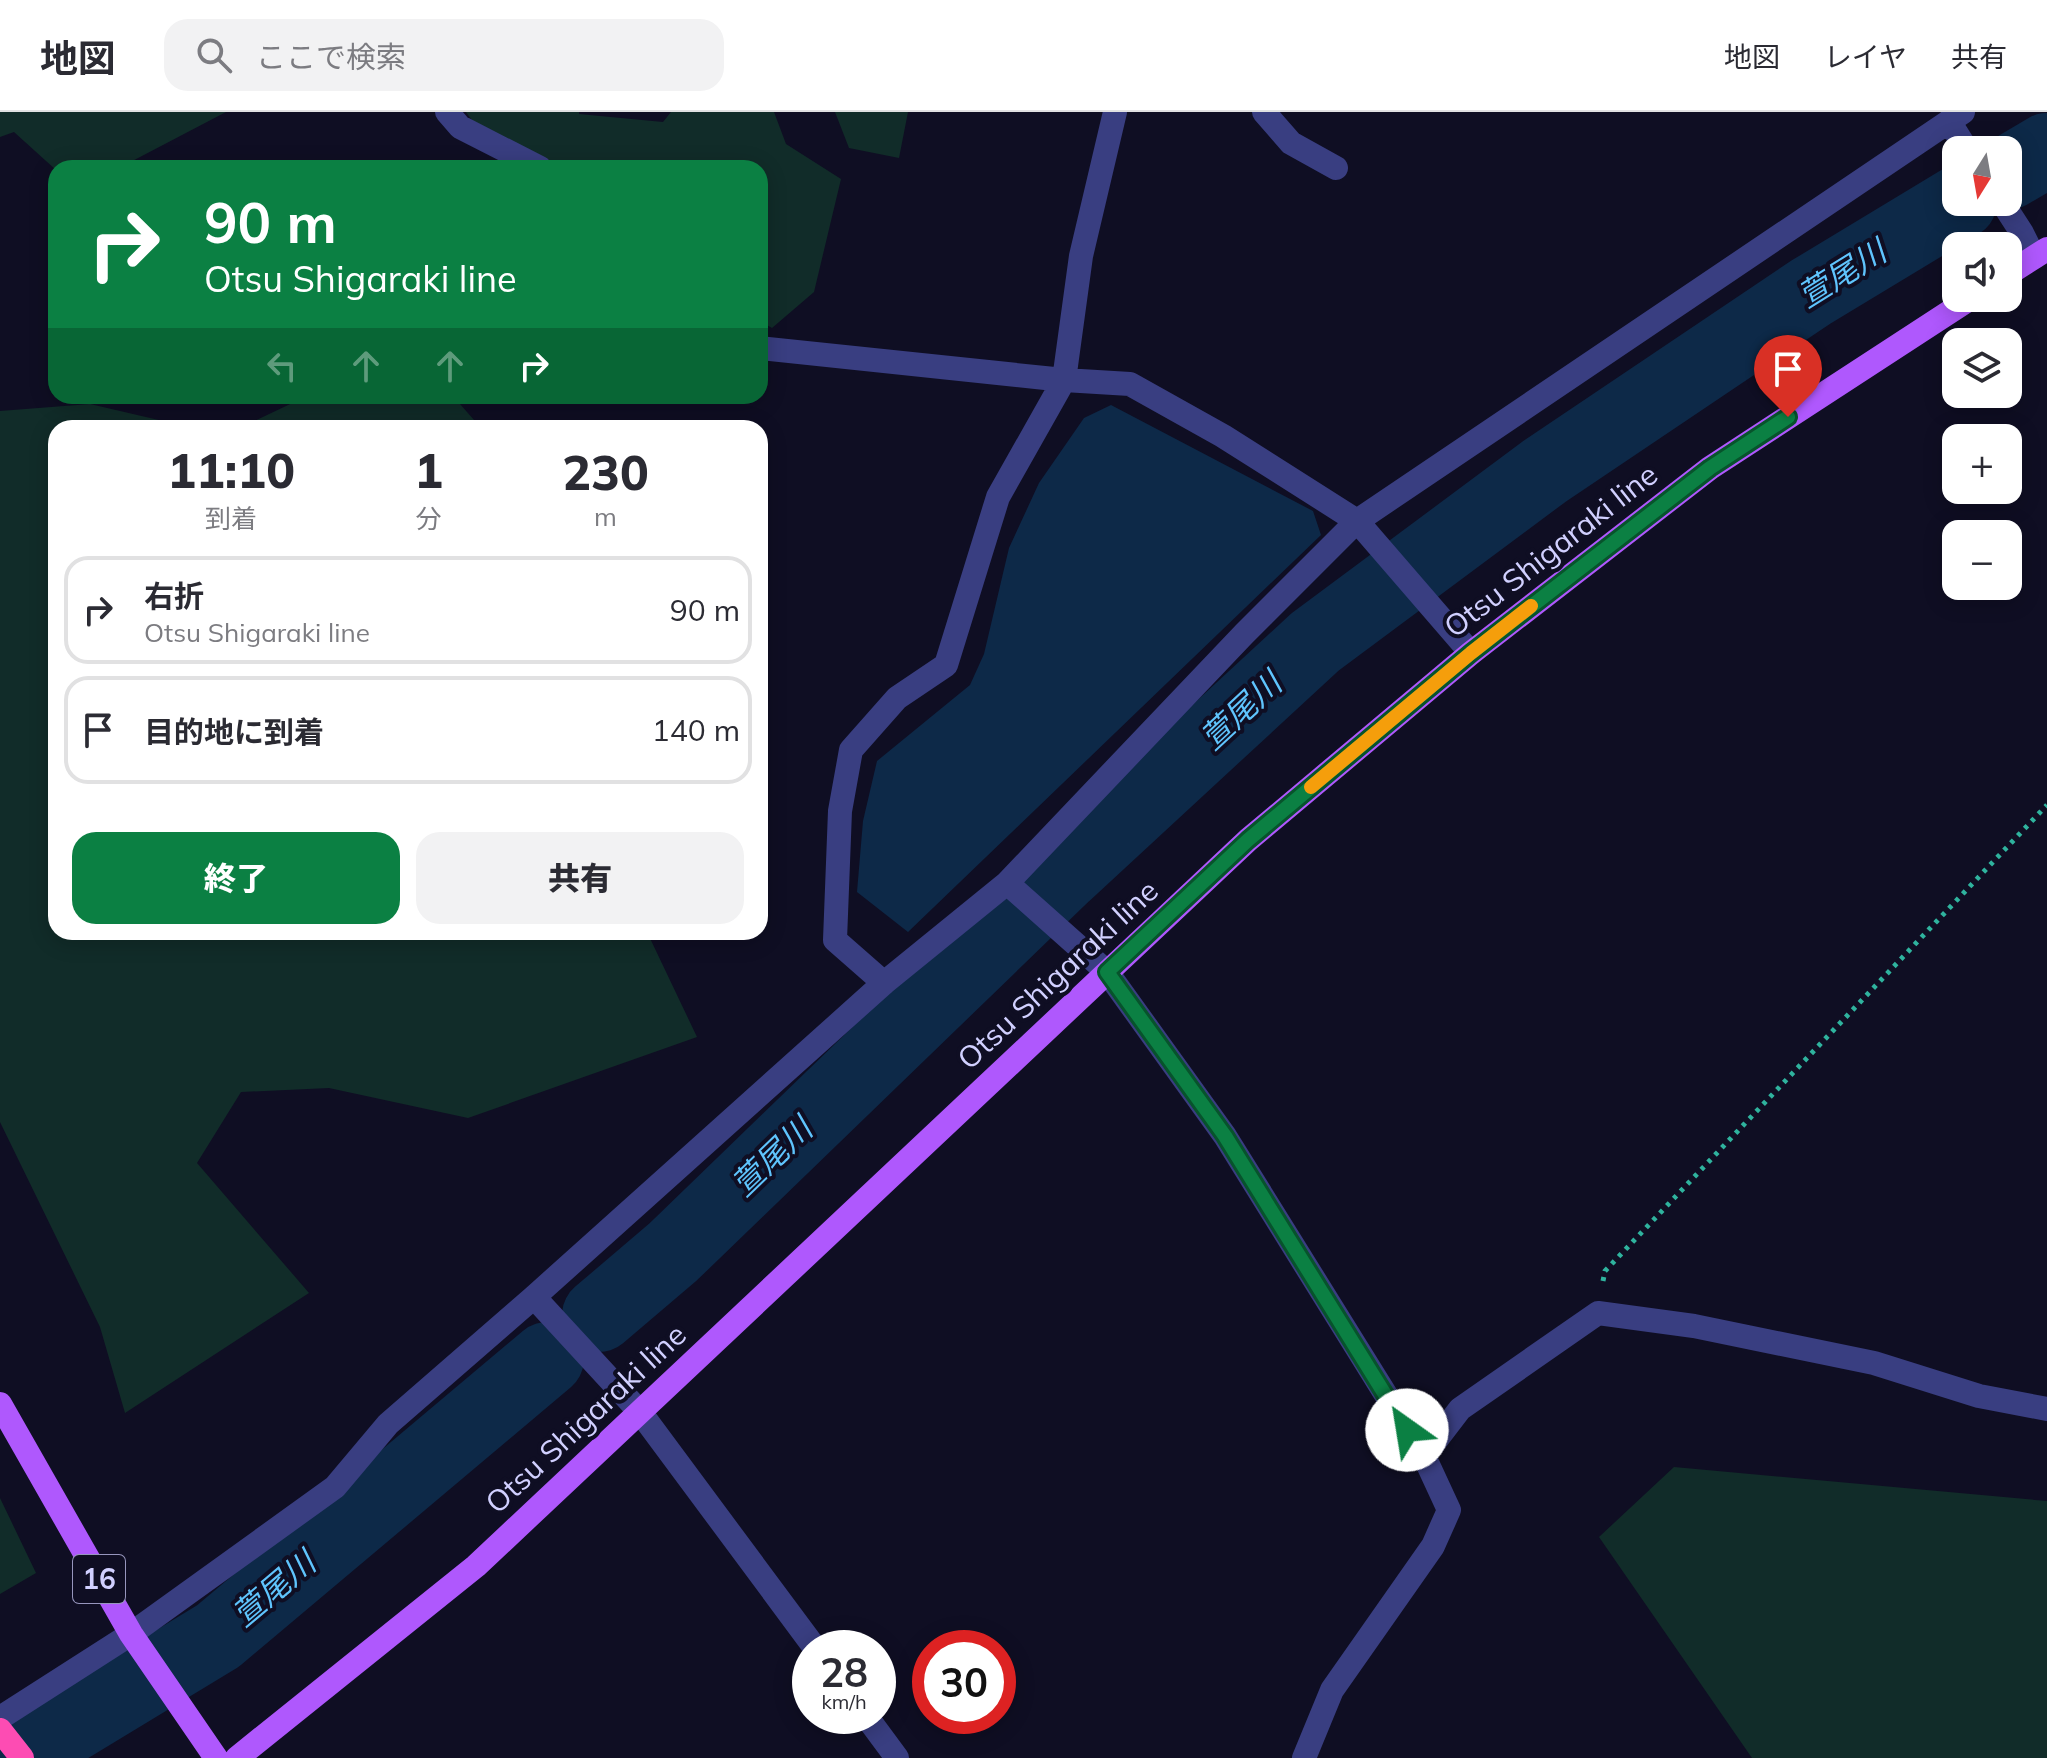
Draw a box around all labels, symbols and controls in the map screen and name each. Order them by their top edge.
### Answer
search box [164,19,724,91]
icon: search [192,33,236,77]
text: 地図 [40,34,116,82]
text: ここで検索 [256,38,406,76]
text: 地図 [1724,39,1780,74]
text: レイヤ [1824,39,1907,74]
text: 共有 [1951,39,2007,74]
north arrow [1942,136,2022,216]
map controls [1942,136,2022,600]
text: 90 m [204,187,337,257]
icon: right [72,192,176,296]
water label: 萱尾川 [1790,229,1895,316]
button: sound [1942,232,2022,312]
text: Otsu Shigaraki line [204,256,517,301]
button: layers [1942,328,2022,408]
pin [1754,335,1822,417]
icon: left [260,344,304,388]
icon: ahead [344,344,388,388]
icon: ahead [428,344,472,388]
icon: right [512,344,556,388]
icon: arrive [1766,347,1810,391]
button: + [1942,424,2022,504]
text: 11:10 [167,440,295,500]
text: 1 [414,440,443,500]
text: 230 [562,442,649,502]
street label: Otsu Shigaraki line [1436,455,1665,645]
text: m [594,500,617,533]
text: 到着 [205,502,257,535]
text: 分 [416,502,442,535]
button: − [1942,520,2022,600]
text: 右折 [144,577,204,615]
icon: right [76,588,120,632]
text: 90 m [670,591,740,629]
text: Otsu Shigaraki line [144,616,370,649]
water label: 萱尾川 [1192,661,1291,758]
icon: arrive [76,708,120,752]
text: 140 m [652,711,740,749]
text: 目的地に到着 [144,713,324,751]
button: 終了 [72,832,400,924]
button: 共有 [416,832,744,924]
street label: Otsu Shigaraki line [949,872,1166,1077]
water label: 萱尾川 [723,1106,822,1204]
street label: Otsu Shigaraki line [477,1316,694,1521]
position arrow [1365,1388,1449,1472]
water label: 萱尾川 [224,1540,325,1634]
road number: 16 [73,1555,125,1603]
speed limit sign: 30 [912,1630,1016,1734]
text: 28 [820,1647,868,1697]
text: km/h [821,1689,867,1714]

